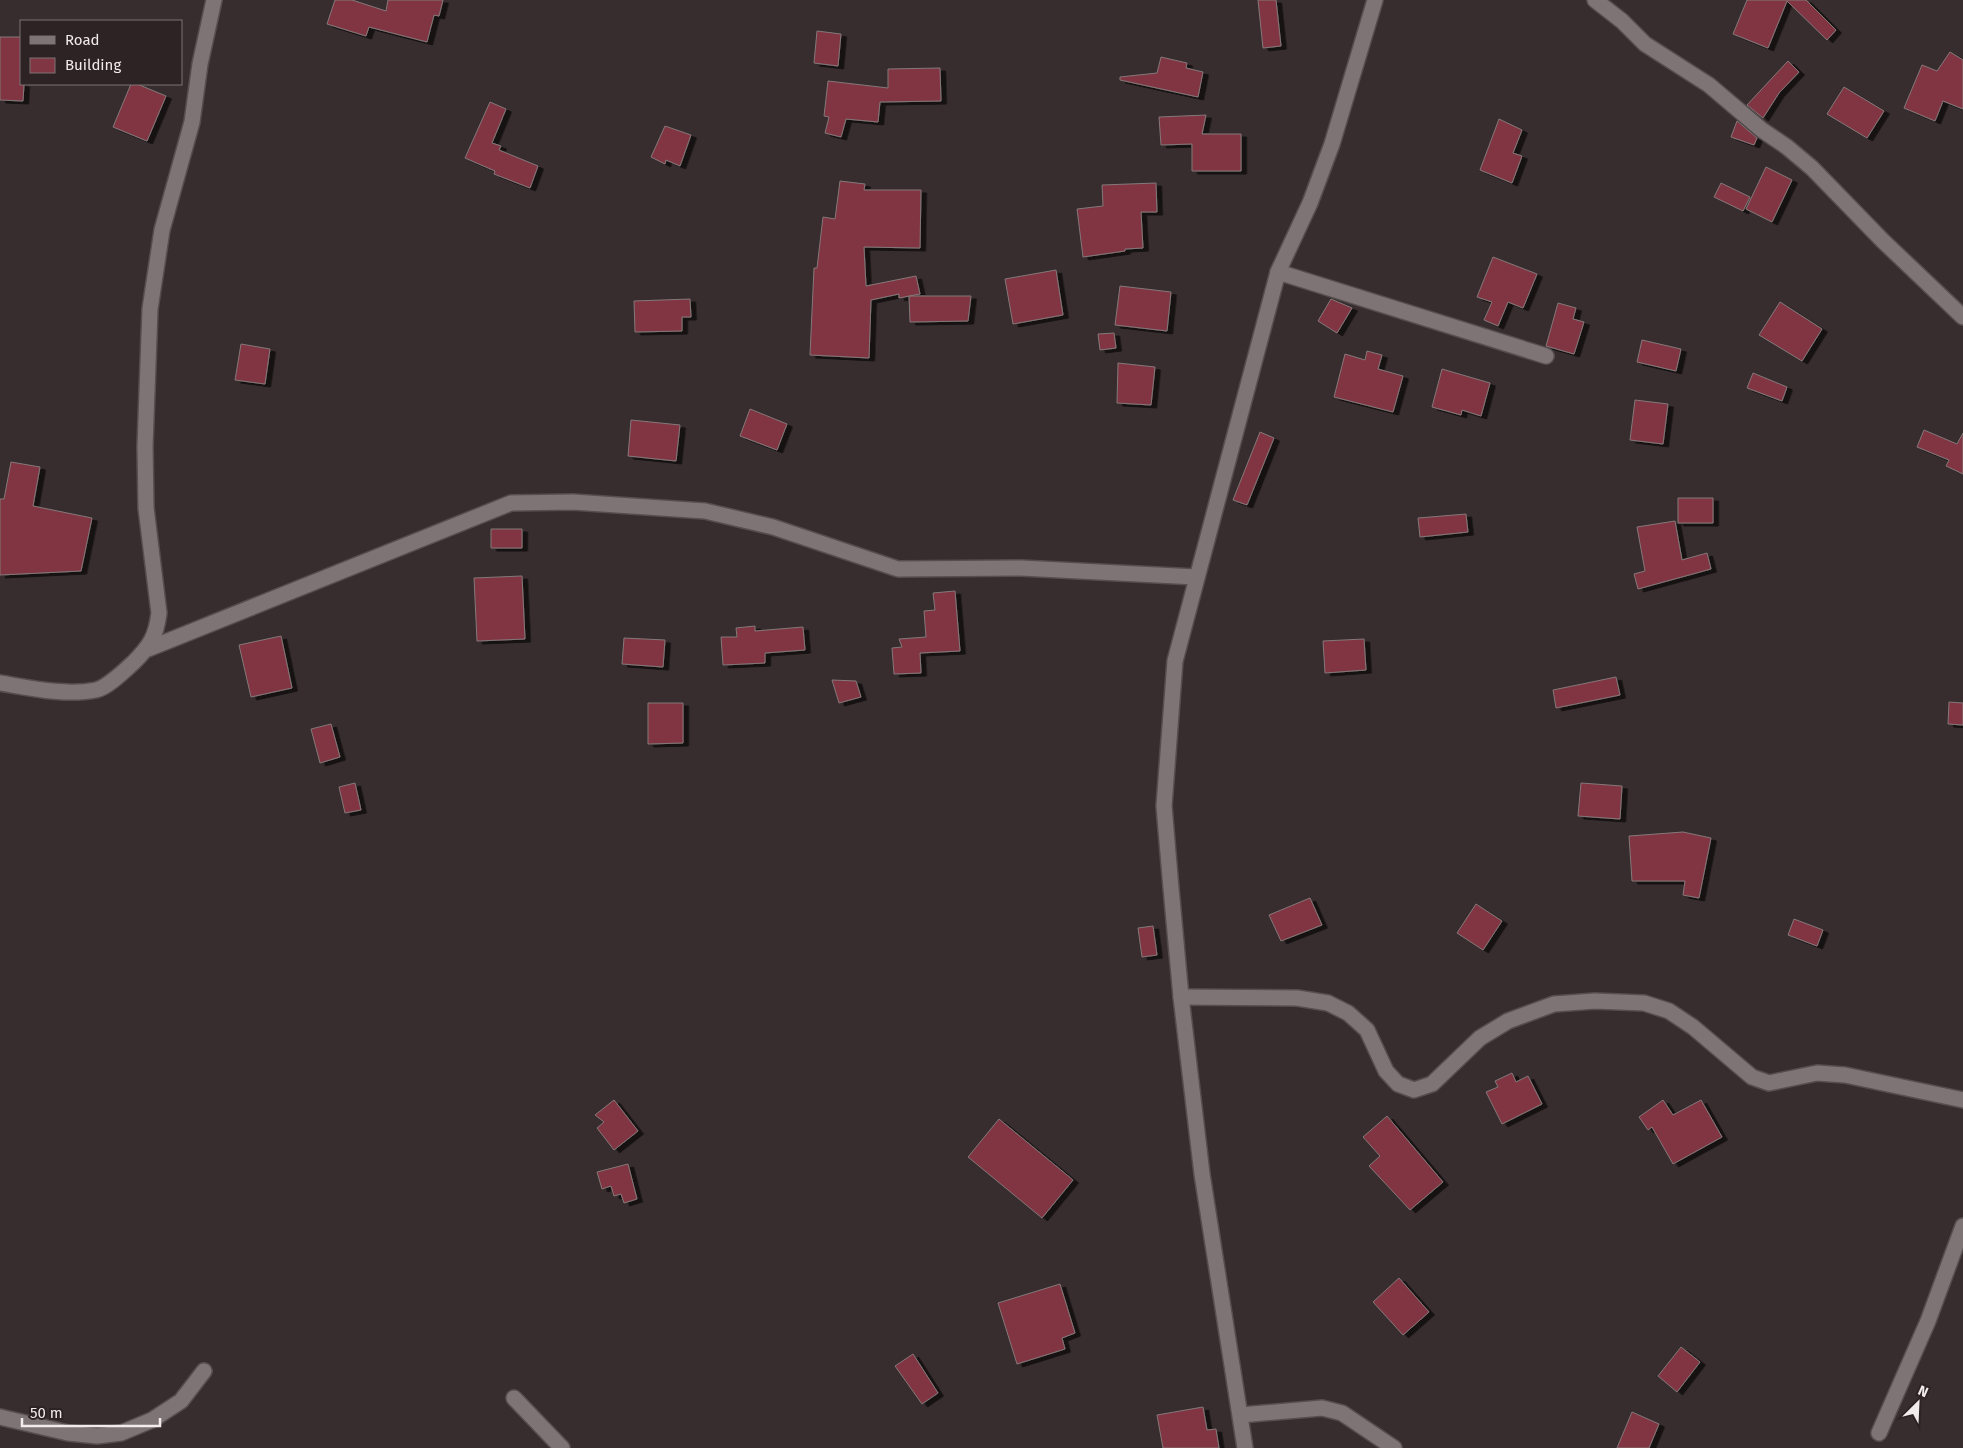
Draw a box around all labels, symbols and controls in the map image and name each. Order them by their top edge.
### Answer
legend [20,20,182,85]
text: Road [65,31,100,49]
text: Building [65,56,121,74]
north arrow [1893,1378,1943,1428]
text: N [1915,1382,1931,1401]
scale bar [22,1396,160,1428]
text: 50 m [30,1404,63,1422]

